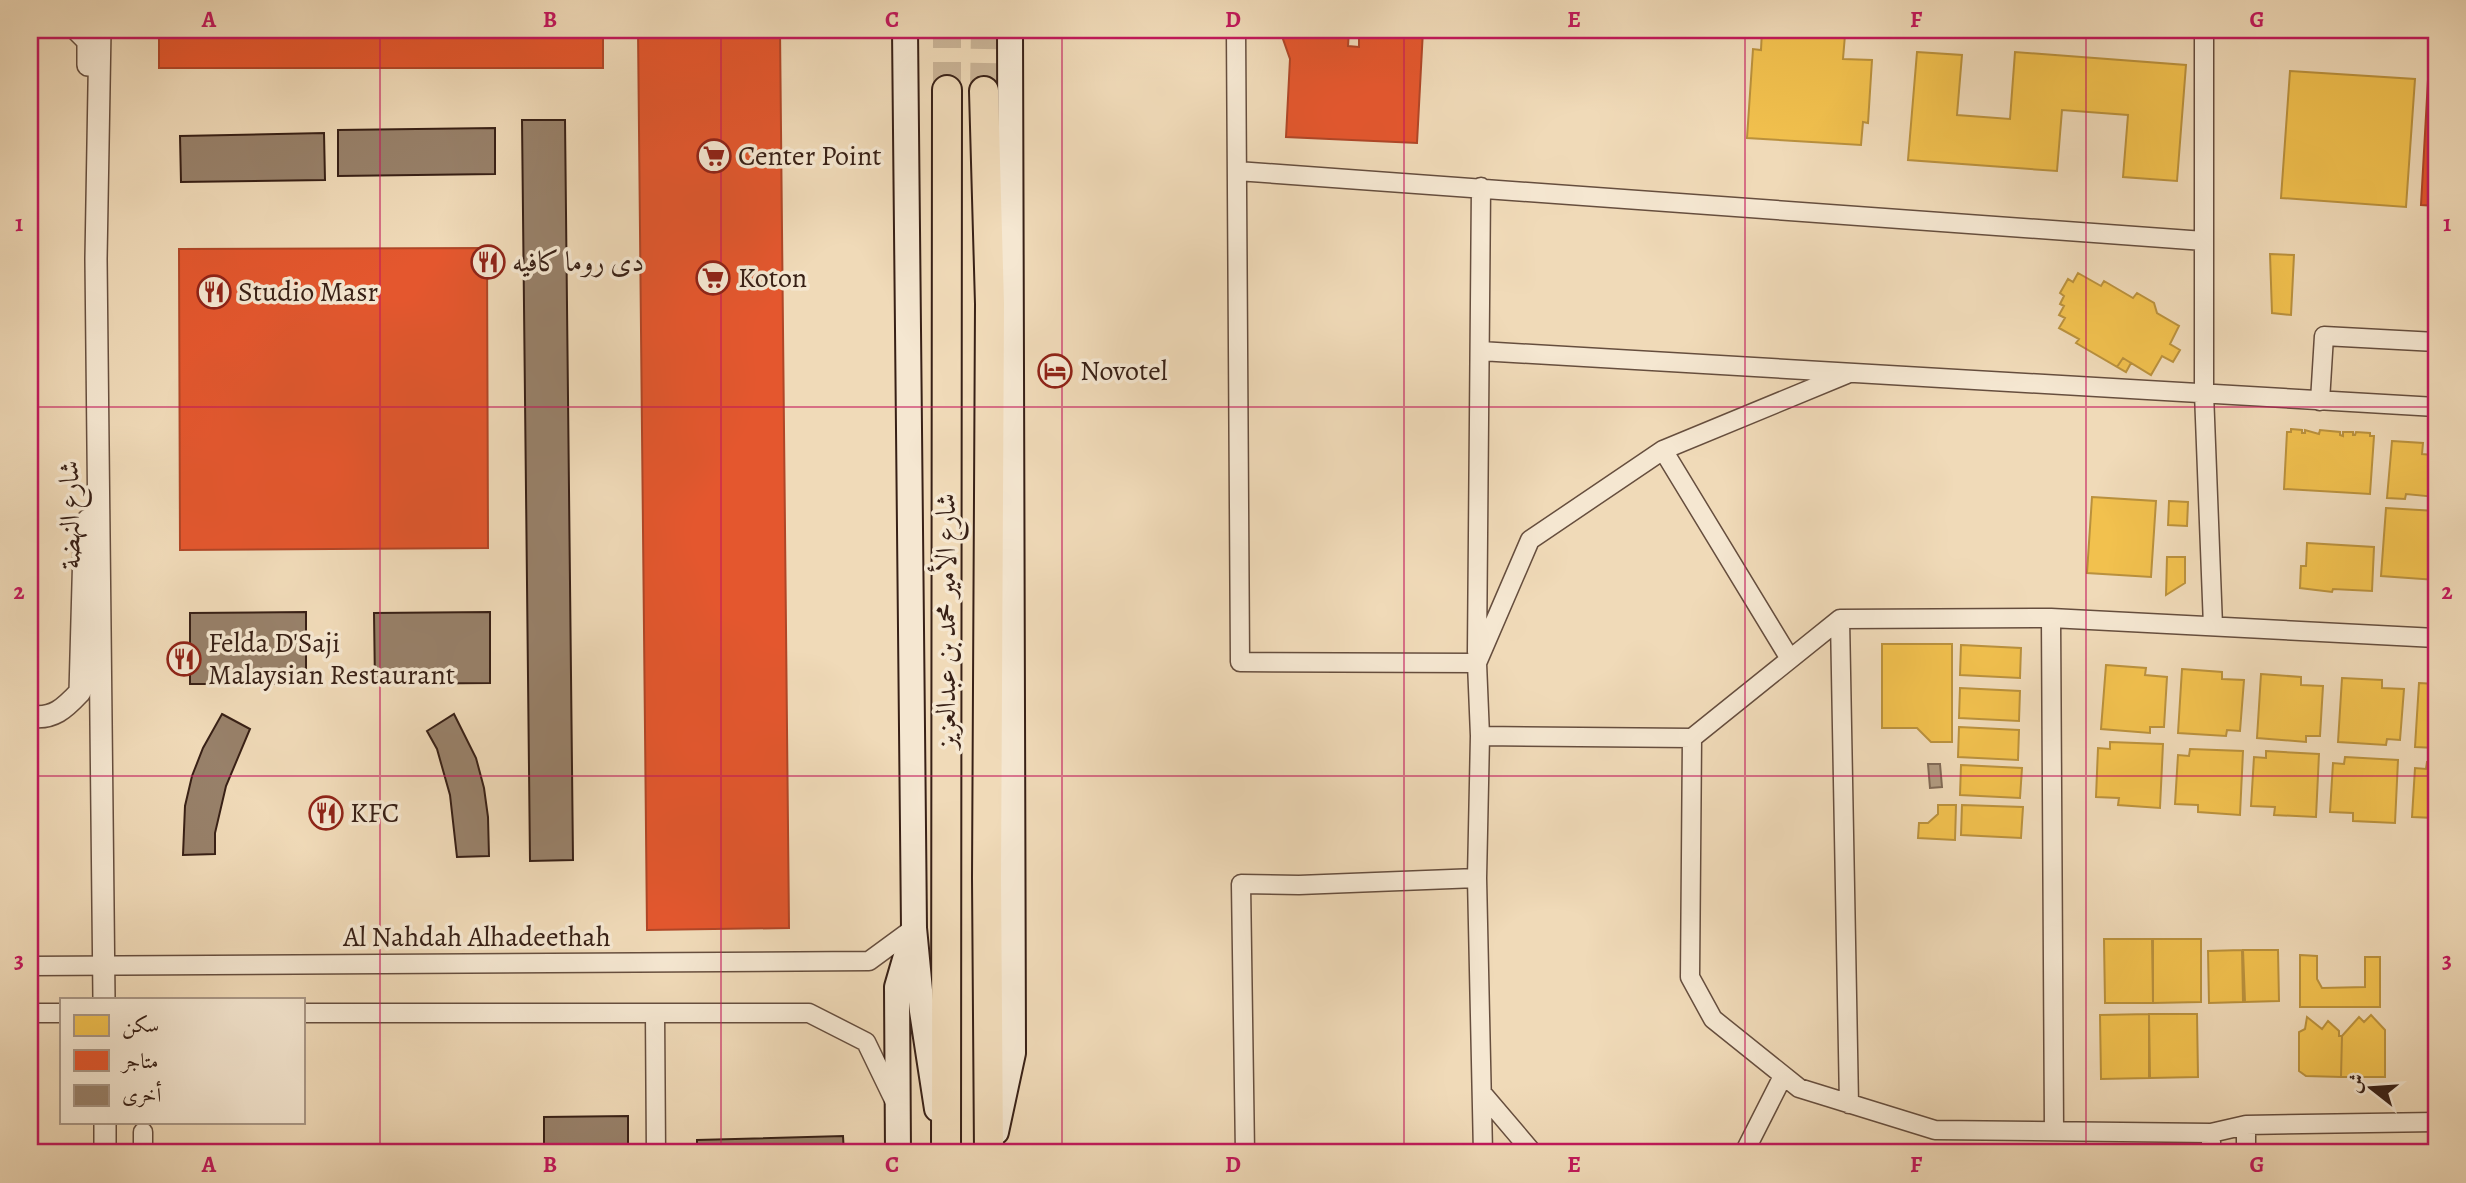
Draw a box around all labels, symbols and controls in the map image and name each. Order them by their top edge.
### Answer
text: A [201,4,217,35]
text: B [543,4,557,35]
text: C [885,4,899,35]
text: D [1225,4,1241,35]
text: E [1567,4,1581,35]
text: F [1910,4,1923,35]
text: G [2249,4,2265,35]
supermarket icon: Center Point [695,137,733,175]
place label: Center Point [738,137,882,175]
text: 1 [15,208,23,239]
text: 1 [2443,208,2451,239]
restaurant icon: دى روما كافيه [469,243,507,281]
place label: دى روما كافيه [512,243,644,281]
supermarket icon: Koton [694,259,732,297]
place label: Koton [738,259,807,297]
restaurant icon: Studio Masr [195,273,233,311]
place label: Studio Masr [238,273,378,311]
hotel icon: Novotel [1036,352,1074,390]
place label: Novotel [1080,352,1168,390]
street label: شارع النهضة [50,460,94,570]
street label: شارع الأمير محمد بن عبدالعزيز [927,493,969,752]
text: 2 [13,576,25,607]
text: 2 [2441,576,2453,607]
place label: Felda D'Saji Malaysian Restaurant [208,624,455,694]
restaurant icon: Felda D'Saji Malaysian Restaurant [165,640,203,678]
restaurant icon: KFC [307,794,345,832]
place label: KFC [350,794,399,832]
street label: Al Nahdah Alhadeethah [342,918,611,956]
text: 3 [14,945,24,976]
text: 3 [2442,945,2452,976]
legend [60,998,304,1124]
text: سكن [122,1011,159,1039]
text: متاجر [120,1047,159,1075]
north arrow [2336,1054,2406,1124]
text: ش [2341,1071,2371,1096]
text: أخرى [122,1080,161,1109]
text: A [201,1149,217,1180]
text: B [543,1149,557,1180]
text: C [885,1149,899,1180]
text: D [1225,1149,1241,1180]
text: E [1567,1149,1581,1180]
text: F [1910,1149,1923,1180]
text: G [2249,1149,2265,1180]

